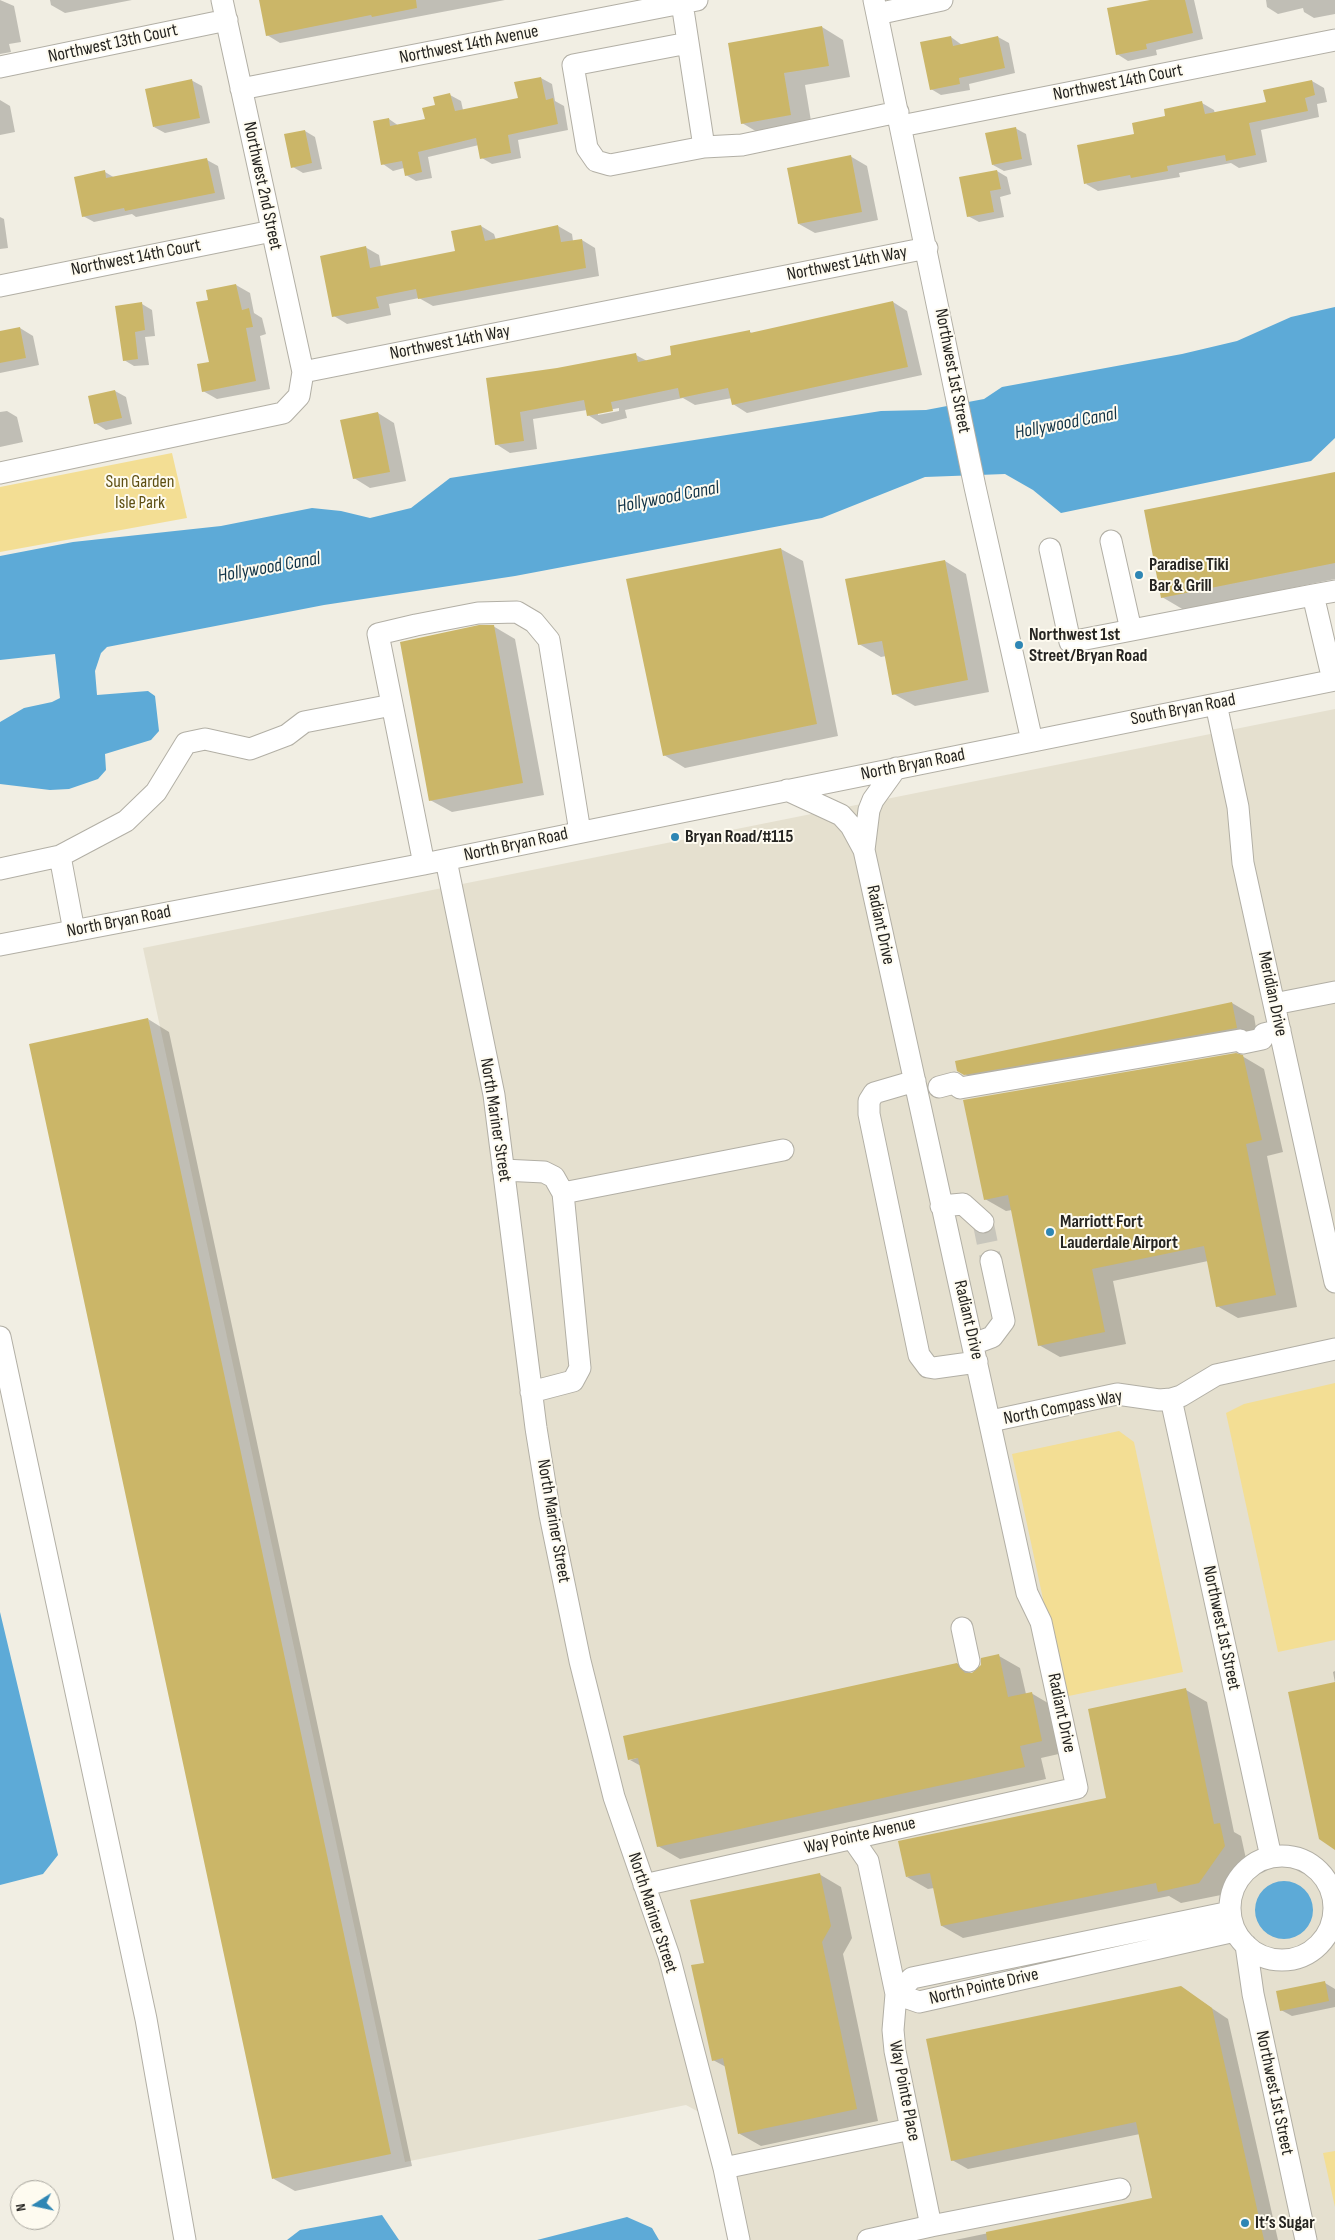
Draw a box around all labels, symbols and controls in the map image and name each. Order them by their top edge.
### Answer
street label: Northwest 13th Court [46,20,180,68]
street label: Northwest 14th Avenue [398,21,540,69]
street label: Northwest 14th Court [1051,60,1185,106]
street label: Northwest 2nd Street [238,120,286,252]
street label: Northwest 14th Court [69,235,203,281]
street label: Northwest 14th Way [785,242,909,286]
street label: Northwest 1st Street [929,307,975,435]
street label: Northwest 14th Way [388,321,512,365]
water label: Hollywood Canal [1013,403,1119,445]
park label: Sun Garden Isle Park [106,471,174,514]
water label: Hollywood Canal [615,477,721,519]
water label: Hollywood Canal [216,548,322,588]
place label: Paradise Tiki Bar & Grill [1149,554,1229,596]
marker: Paradise Tiki Bar & Grill [1133,569,1145,581]
place label: Northwest 1st Street/Bryan Road [1029,624,1147,666]
marker: Northwest 1st Street/Bryan Road [1013,639,1025,651]
street label: South Bryan Road [1129,689,1237,731]
street label: North Bryan Road [859,744,967,786]
street label: North Bryan Road [462,823,570,867]
place label: Bryan Road/#115 [685,826,793,848]
marker: Bryan Road/#115 [669,831,681,843]
street label: Radiant Drive [861,883,899,967]
street label: North Bryan Road [65,901,173,943]
street label: Meridian Drive [1252,950,1292,1038]
street label: North Mariner Street [475,1056,515,1184]
place label: Marriott Fort Lauderdale Airport [1060,1211,1178,1254]
marker: Marriott Fort Lauderdale Airport [1044,1226,1056,1238]
street label: Radiant Drive [948,1278,988,1362]
street label: North Compass Way [1002,1386,1124,1430]
street label: North Mariner Street [531,1457,575,1585]
street label: Northwest 1st Street [1197,1564,1245,1692]
street label: Radiant Drive [1042,1671,1080,1755]
street label: Way Pointe Avenue [802,1813,918,1859]
street label: North Mariner Street [622,1850,682,1976]
street label: North Pointe Drive [927,1964,1041,2010]
street label: Northwest 1st Street [1250,2029,1298,2157]
street label: Way Pointe Place [884,2039,924,2143]
north arrow [10,2180,60,2230]
text: N [12,2202,30,2213]
place label: It’s Sugar [1255,2212,1315,2234]
marker: It’s Sugar [1239,2217,1251,2229]

